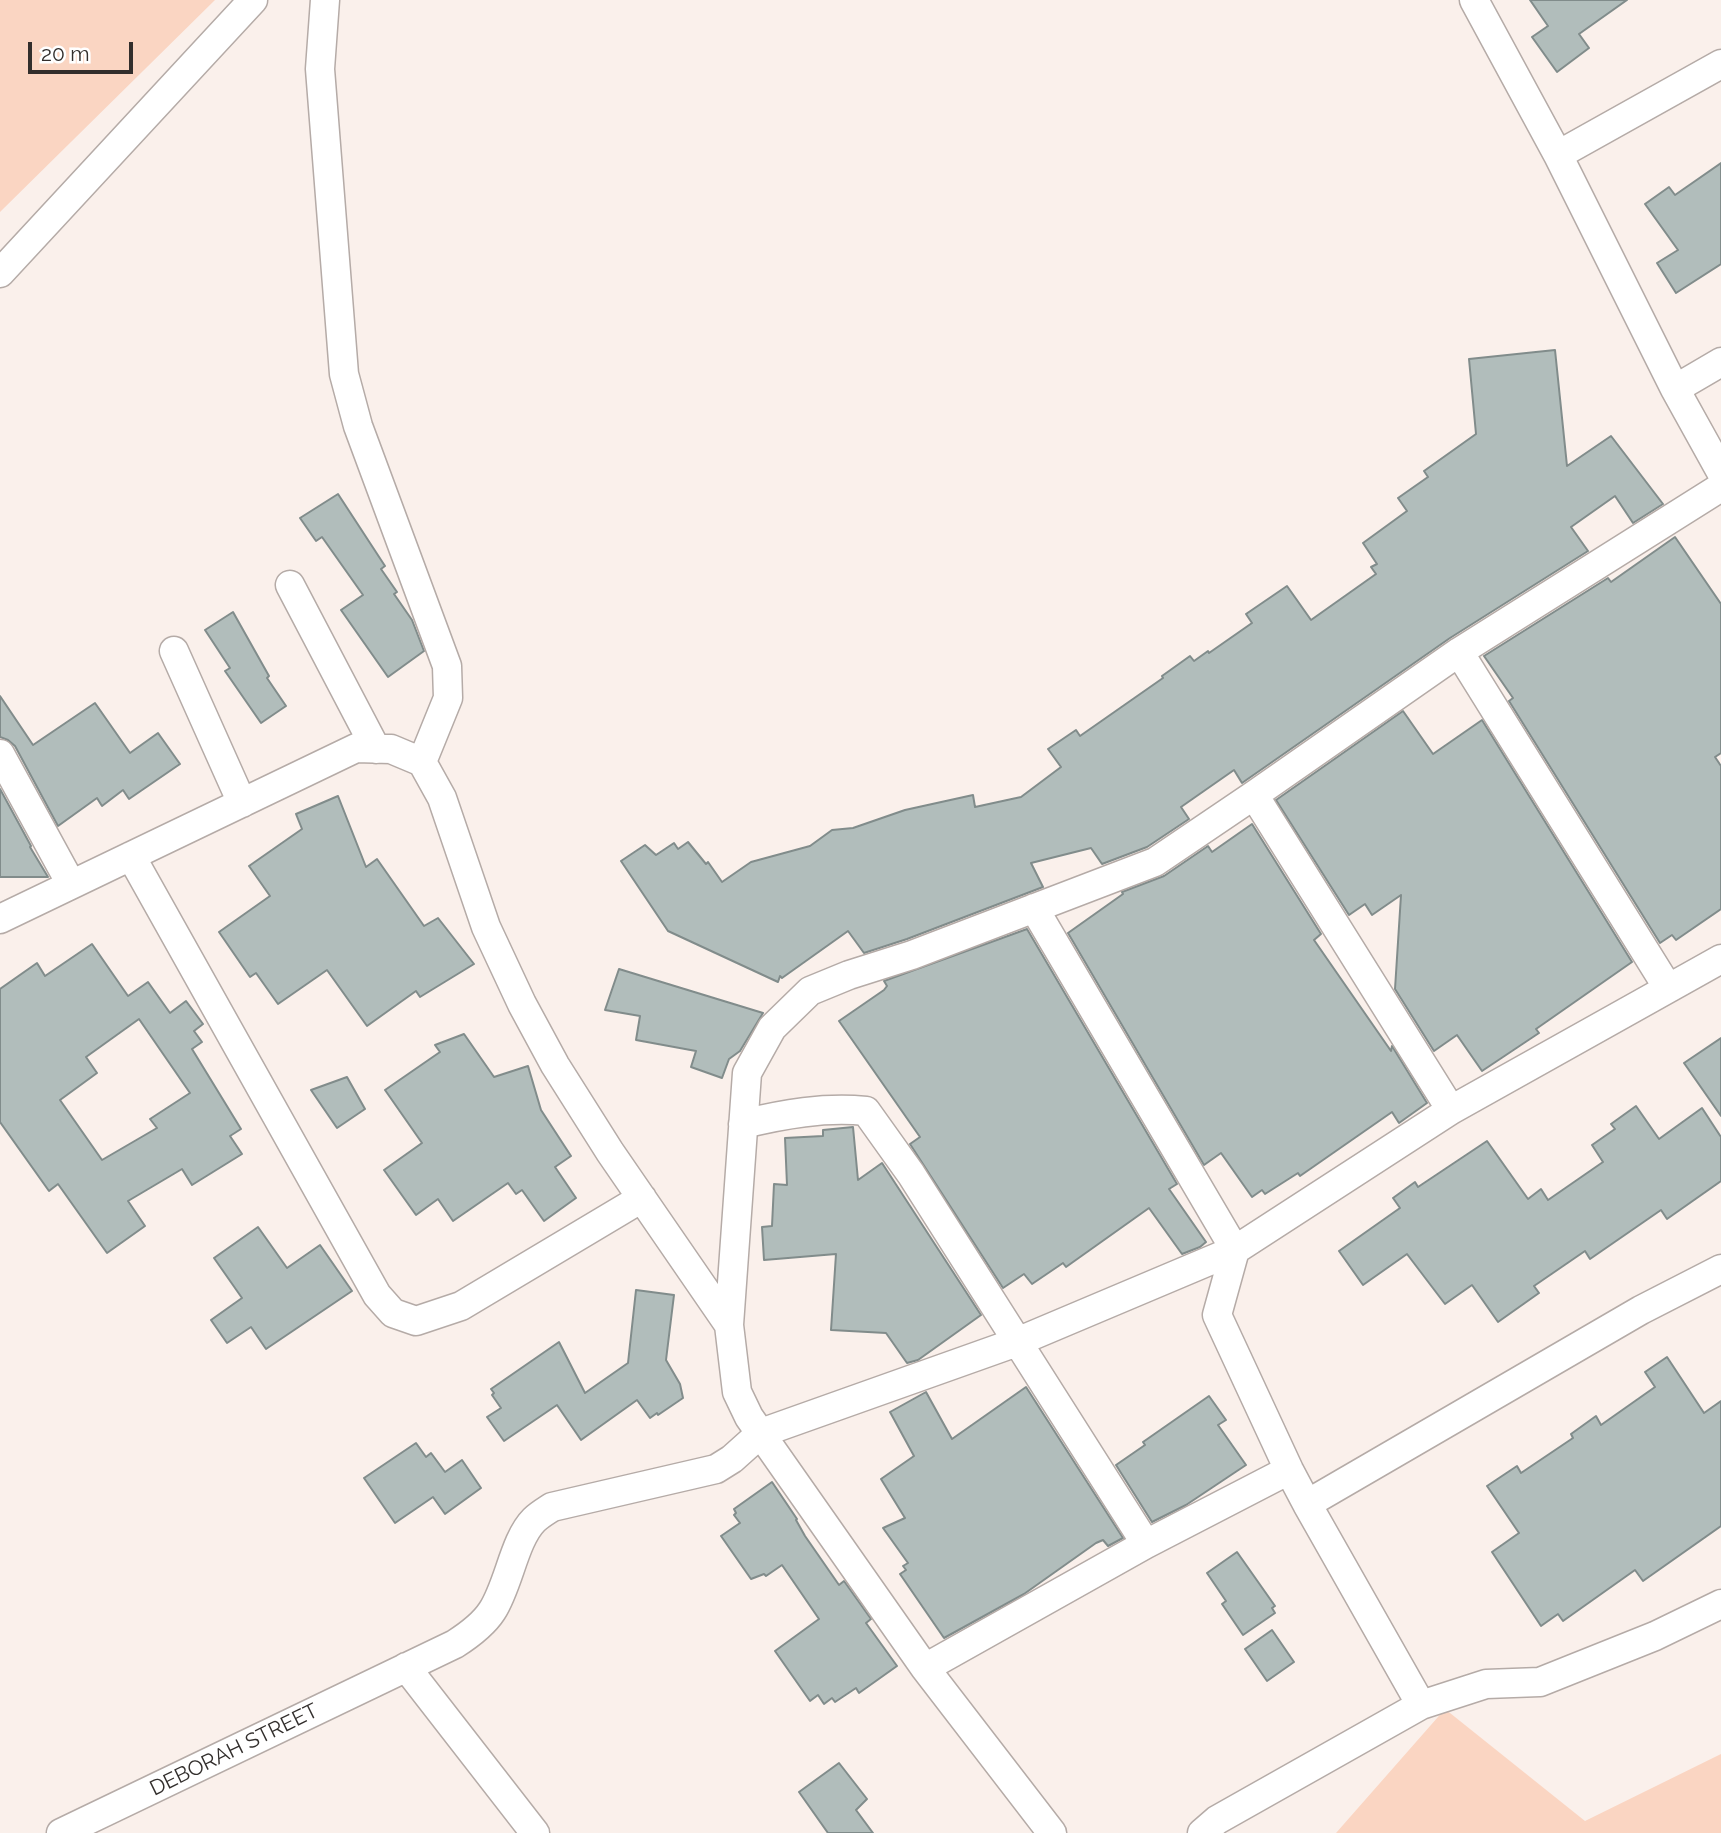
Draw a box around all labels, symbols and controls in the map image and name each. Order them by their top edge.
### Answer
scale bar [32,28,136,72]
text: 20 m [41,41,89,66]
street label: DEBORAH STREET [146,1698,322,1802]

